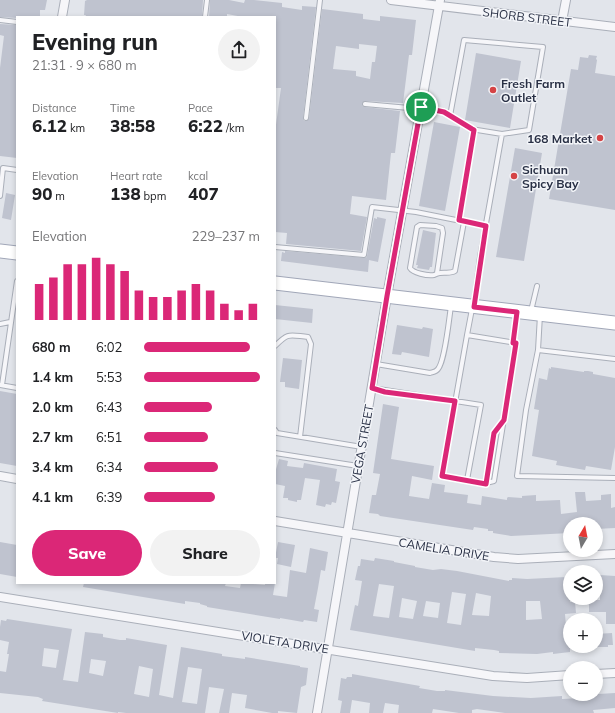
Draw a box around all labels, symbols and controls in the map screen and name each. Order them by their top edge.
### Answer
street label: SHORB STREET [482,4,573,30]
text: Evening run [32,28,158,56]
button: share [218,29,260,71]
text: 21:31 · 9 × 680 m [32,57,137,73]
place label: Fresh Farm Outlet [501,76,565,105]
marker: Fresh Farm Outlet [488,85,498,95]
pin [404,90,438,124]
icon: arrive [410,96,432,118]
text: Distance [32,101,76,115]
text: Time [110,101,135,115]
text: Pace [188,101,213,115]
text: 6.12 [32,115,67,136]
text: 38:58 [110,115,155,136]
text: 6:22 [188,115,223,136]
text: km [67,121,85,135]
text: /km [223,121,244,135]
place label: 168 Market [527,131,592,146]
marker: 168 Market [595,133,605,143]
place label: Sichuan Spicy Bay [522,162,579,191]
text: Elevation [32,169,79,183]
text: Heart rate [110,169,162,183]
text: kcal [188,169,208,183]
marker: Sichuan Spicy Bay [509,171,519,181]
text: 90 [32,183,52,204]
text: 138 [110,183,141,204]
text: 407 [188,183,219,204]
text: m [52,189,65,203]
text: bpm [141,189,166,203]
text: Elevation [32,228,87,244]
text: 229–237 m [192,228,260,244]
text: 680 m [32,339,71,355]
text: 6:02 [96,339,122,355]
text: 1.4 km [32,369,73,385]
text: 5:53 [96,369,122,385]
text: 2.0 km [32,399,73,415]
text: 6:43 [96,399,122,415]
street label: VEGA STREET [348,402,376,485]
text: 2.7 km [32,429,73,445]
text: 6:51 [96,429,122,445]
text: 3.4 km [32,459,73,475]
text: 6:34 [96,459,122,475]
text: 4.1 km [32,489,73,505]
text: 6:39 [96,489,122,505]
north arrow [563,517,603,557]
map controls [563,517,603,701]
button: Save [32,530,142,576]
button: Share [150,530,260,576]
street label: CAMELIA DRIVE [398,534,490,564]
button: layers [563,565,603,605]
button: + [563,613,603,653]
street label: VIOLETA DRIVE [240,628,330,656]
button: − [563,661,603,701]

